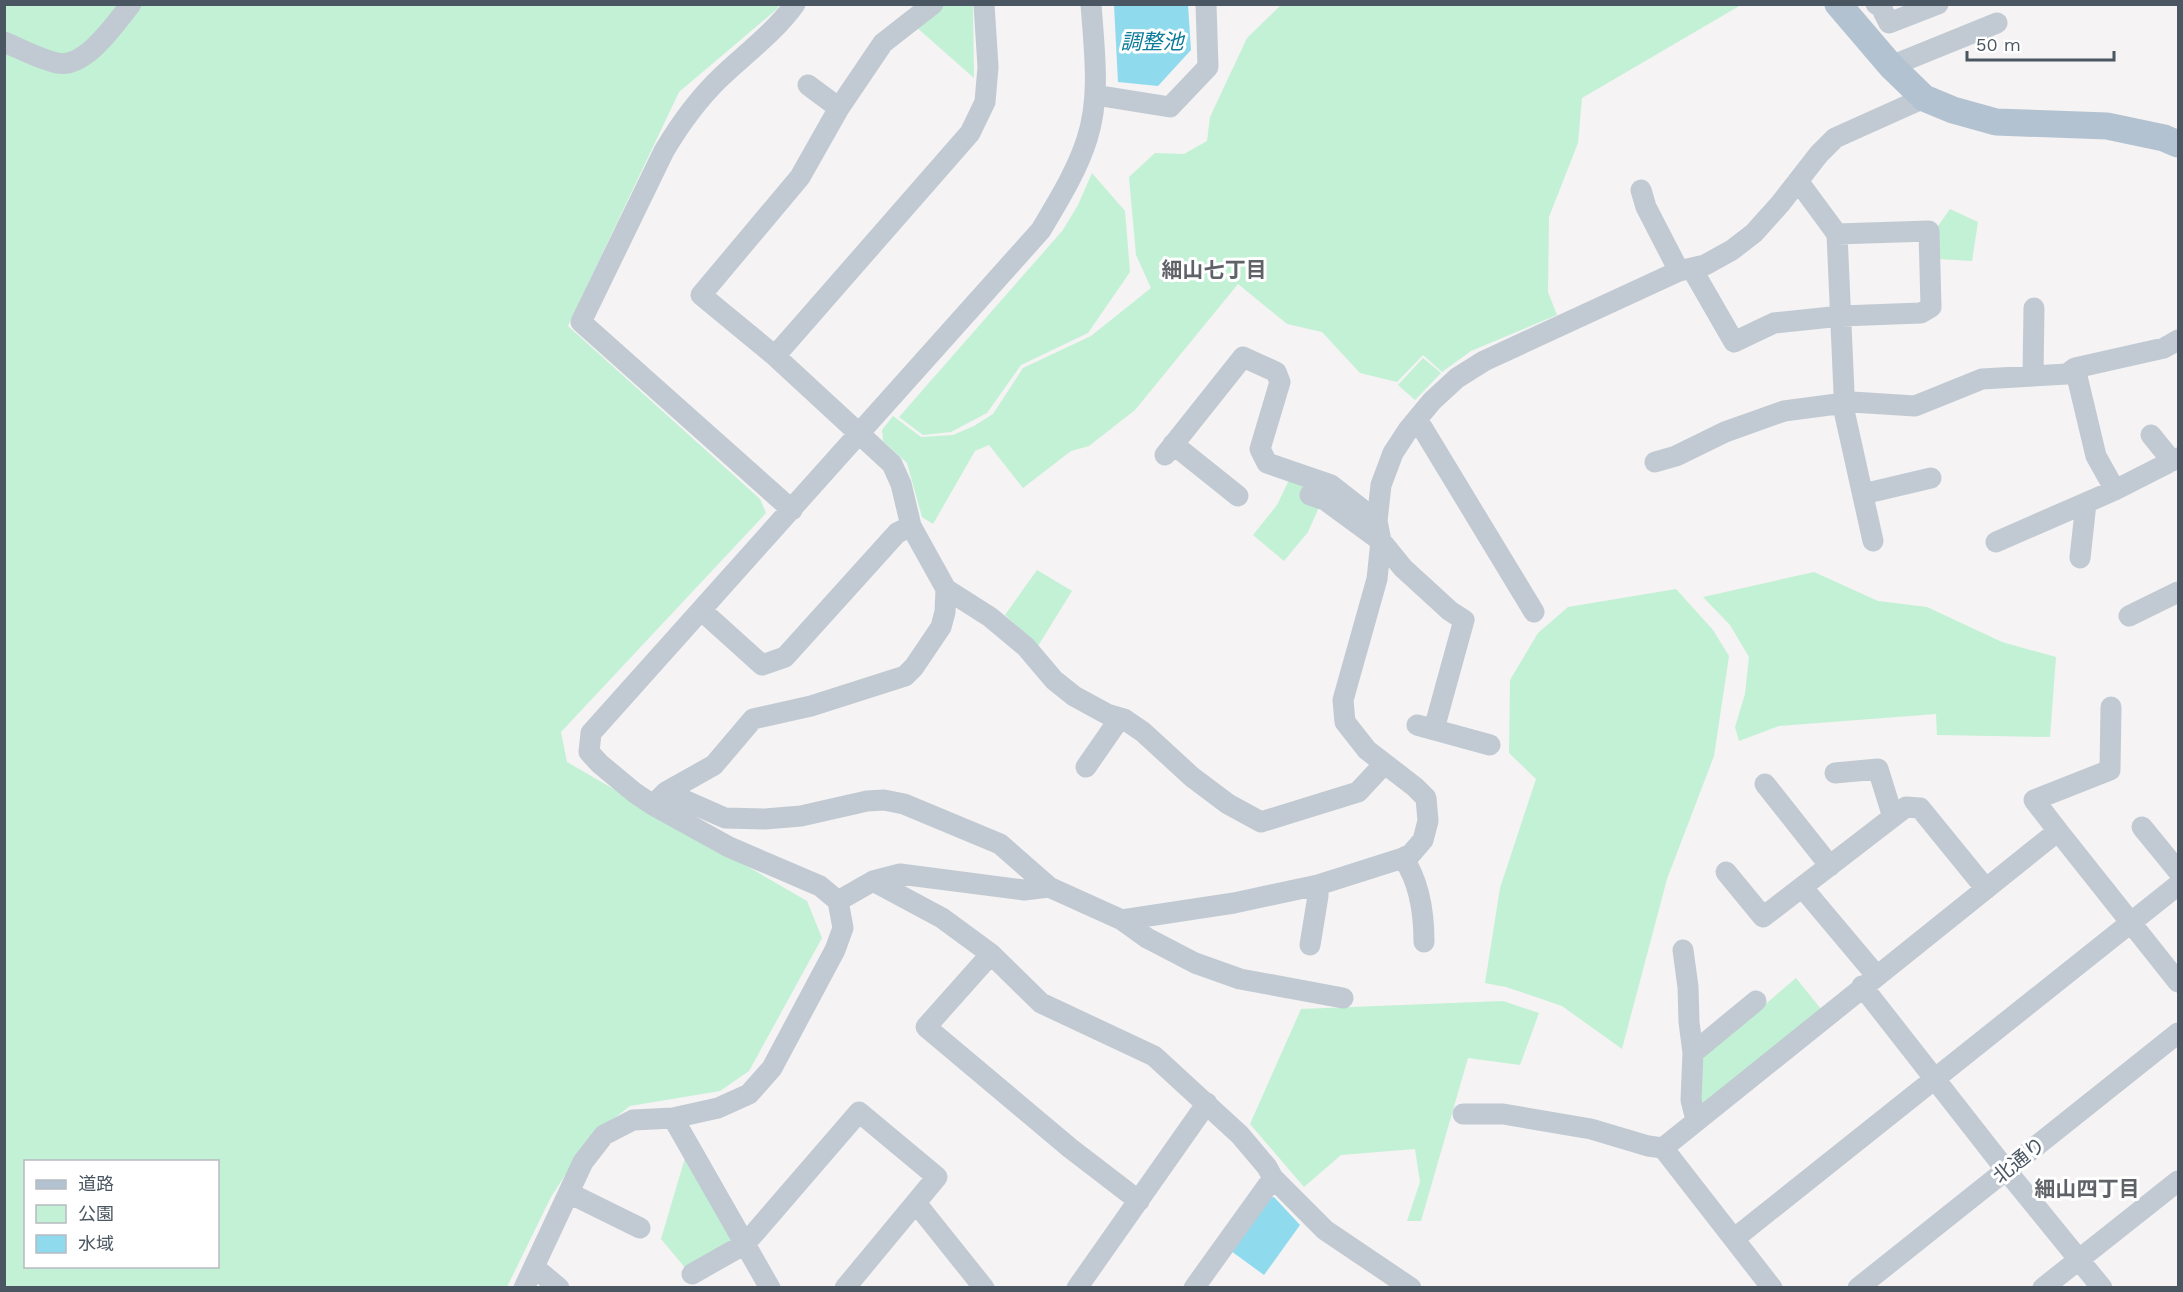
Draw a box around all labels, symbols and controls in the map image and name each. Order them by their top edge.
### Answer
scale bar [1967,24,2114,62]
water label: 調整池 [1121,29,1185,54]
text: 50 m [1976,34,2021,55]
district label: 細山七丁目 [1162,257,1267,282]
street label: 北通り [1988,1132,2050,1188]
legend [24,1160,219,1268]
text: 道路 [78,1173,114,1194]
district label: 細山四丁目 [2035,1176,2140,1201]
text: 公園 [78,1203,114,1224]
text: 水域 [78,1233,114,1254]

